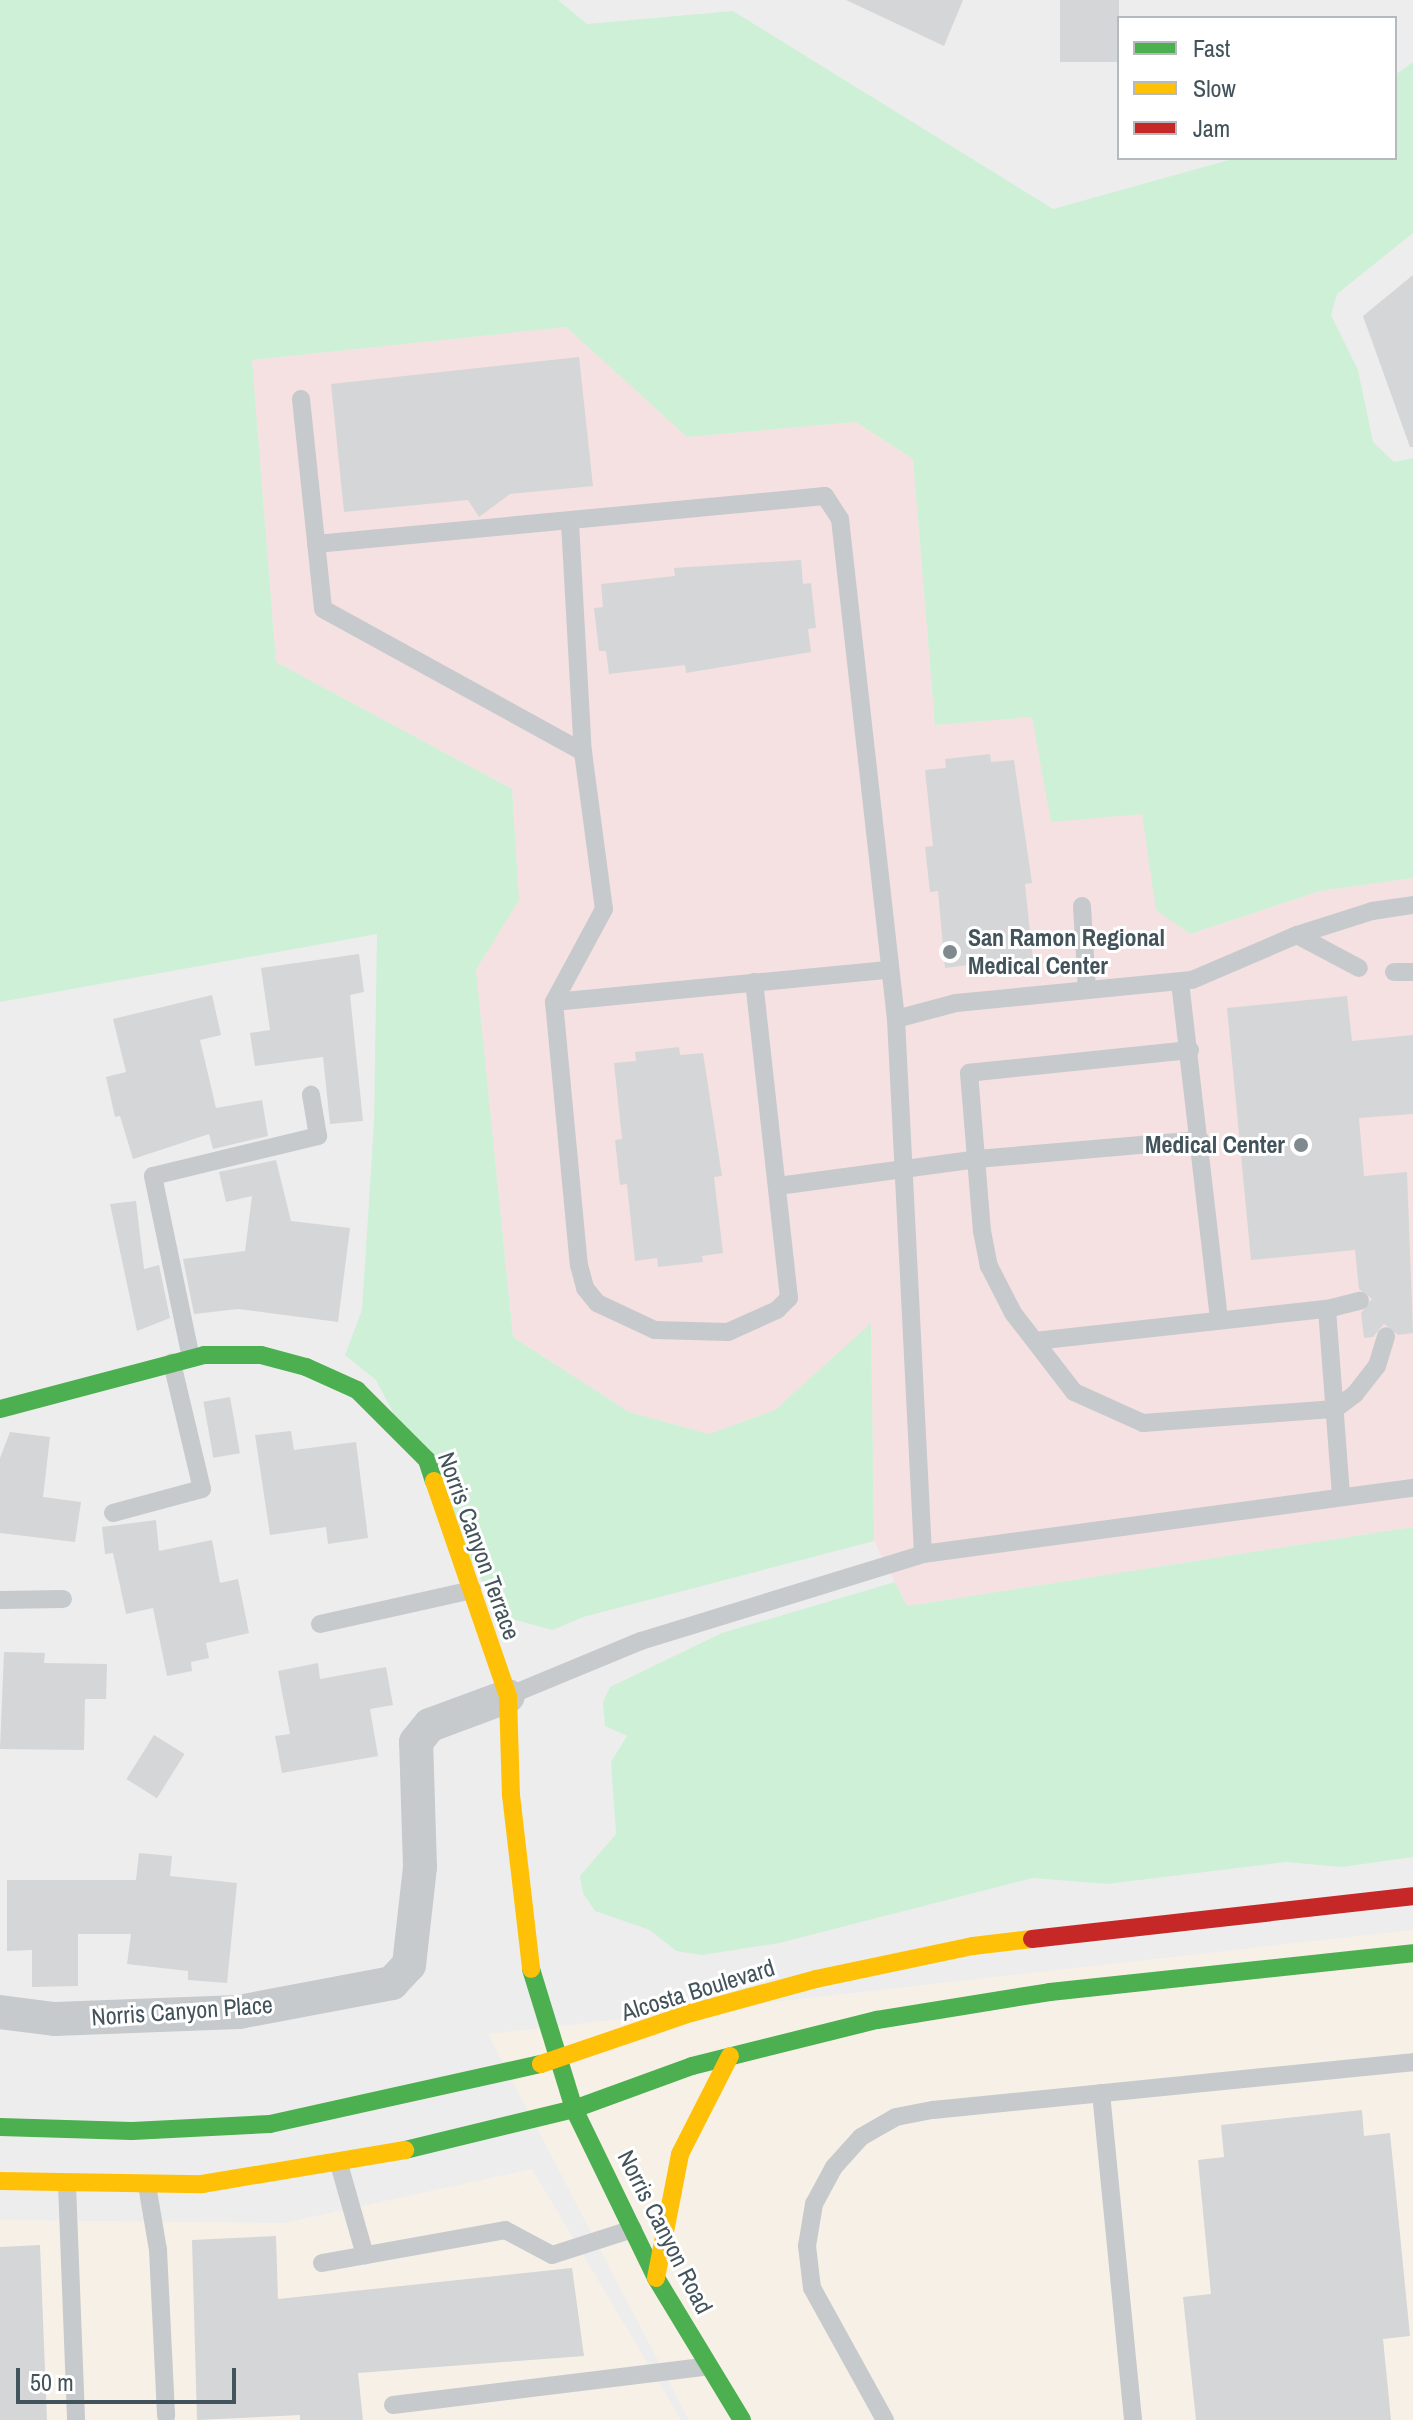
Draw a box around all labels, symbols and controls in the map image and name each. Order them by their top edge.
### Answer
legend [1117,16,1397,160]
text: Fast [1193,32,1230,64]
text: Slow [1193,72,1236,104]
text: Jam [1193,112,1230,144]
place label: San Ramon Regional Medical Center [968,924,1165,980]
marker: San Ramon Regional Medical Center [939,941,961,963]
place label: Medical Center [1145,1131,1285,1159]
marker: Medical Center [1292,1136,1310,1154]
street label: Norris Canyon Terrace [432,1448,526,1644]
street label: Alcosta Boulevard [618,1953,778,2027]
street label: Norris Canyon Place [90,1990,274,2032]
street label: Norris Canyon Road [611,2146,719,2318]
scale bar [20,2352,240,2402]
text: 50 m [30,2366,74,2398]

